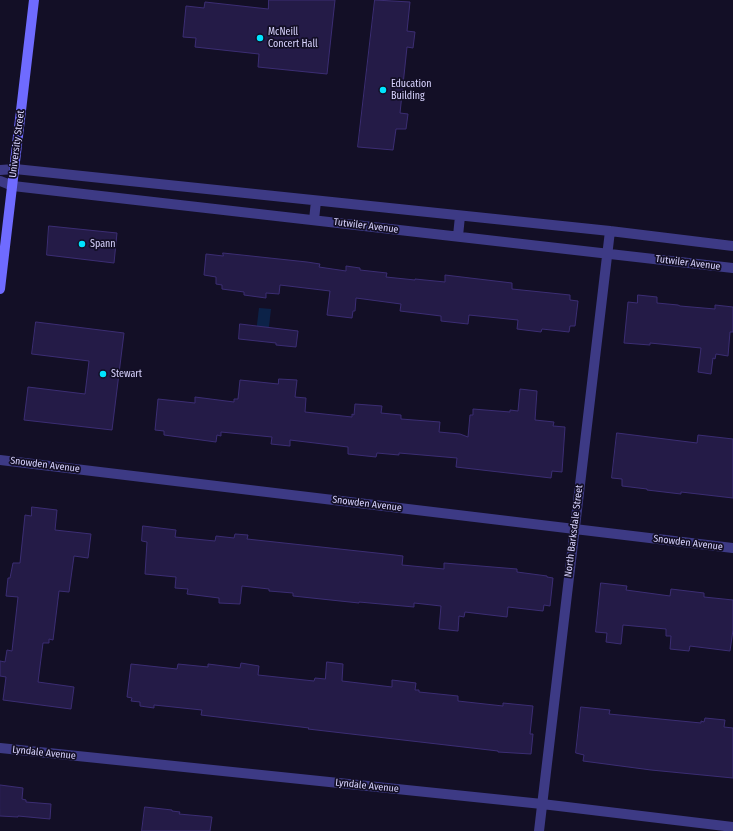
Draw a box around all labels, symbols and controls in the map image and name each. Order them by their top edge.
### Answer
place label: McNeill Concert Hall [268,26,318,50]
marker: McNeill Concert Hall [255,33,265,43]
place label: Education Building [391,78,431,102]
marker: Education Building [378,85,388,95]
street label: University Street [7,110,27,178]
street label: Tutwiler Avenue [333,216,399,236]
place label: Spann [90,238,116,250]
marker: Spann [77,239,87,249]
street label: Tutwiler Avenue [655,253,721,273]
place label: Stewart [111,368,142,380]
marker: Stewart [98,369,108,379]
street label: Snowden Avenue [10,455,80,475]
street label: North Barksdale Street [562,484,586,578]
street label: Snowden Avenue [332,494,402,514]
street label: Snowden Avenue [653,533,723,553]
street label: Lyndale Avenue [12,744,76,762]
street label: Lyndale Avenue [335,777,399,795]

